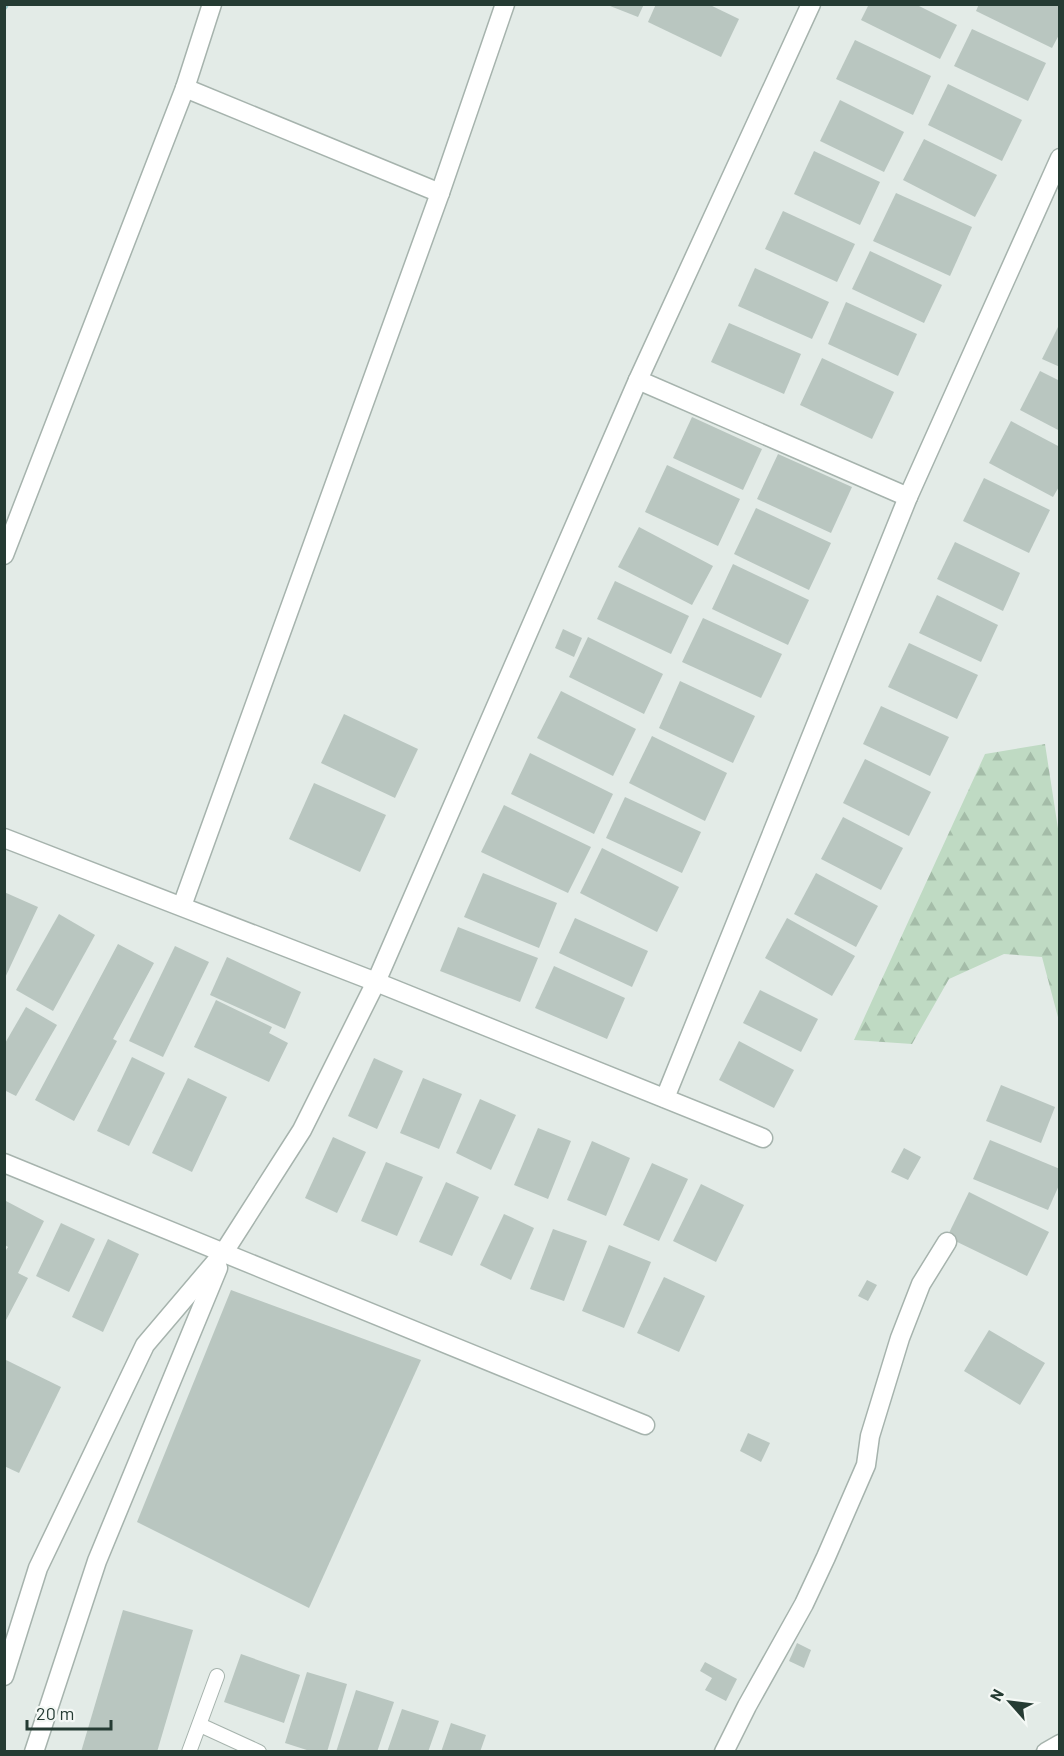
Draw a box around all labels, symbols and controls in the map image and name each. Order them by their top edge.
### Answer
north arrow [980,1672,1040,1732]
text: N [985,1686,1007,1704]
scale bar [27,1693,111,1731]
text: 20 m [36,1702,74,1724]

